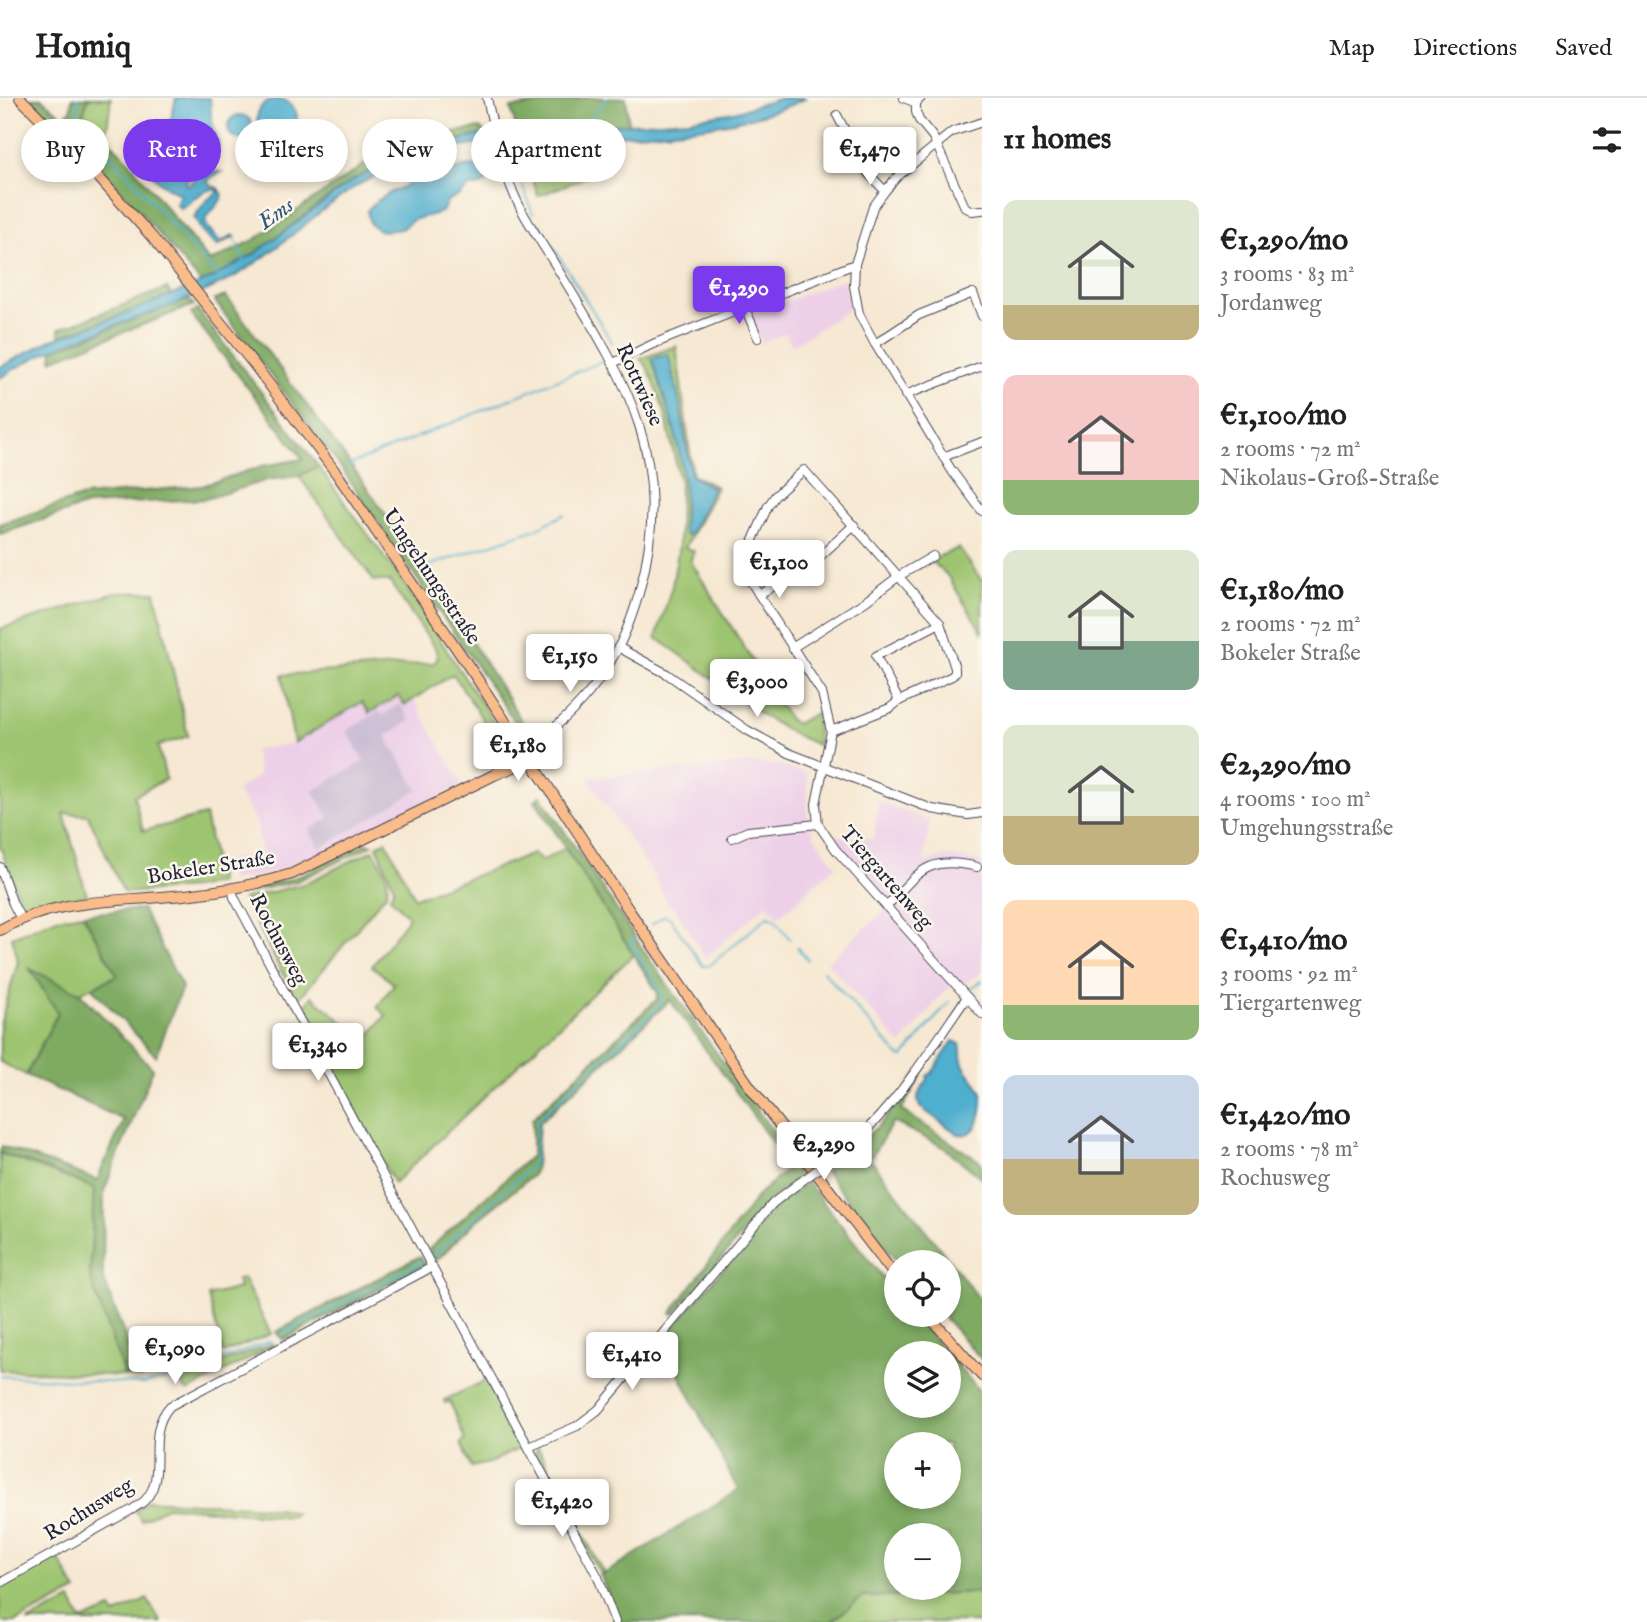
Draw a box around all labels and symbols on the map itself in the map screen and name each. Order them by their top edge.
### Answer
pin: €1,470 [813,127,927,187]
water label: Ems [251,191,300,237]
pin: €1,290 [682,266,796,326]
street label: Rottwiese [609,339,669,431]
street label: Umgehungsstraße [376,504,487,650]
pin: €1,100 [722,540,836,600]
pin: €1,150 [513,634,627,694]
pin: €3,000 [700,660,814,719]
pin: €1,180 [461,724,575,783]
street label: Tiergartenweg [834,821,939,936]
street label: Bokeler Straße [145,845,277,891]
street label: Rochusweg [243,889,314,991]
pin: €1,340 [261,1024,375,1083]
pin: €2,290 [767,1122,881,1182]
pin: €1,090 [118,1326,232,1386]
pin: €1,410 [575,1332,689,1392]
street label: Rochusweg [39,1472,139,1548]
pin: €1,420 [505,1480,619,1539]

